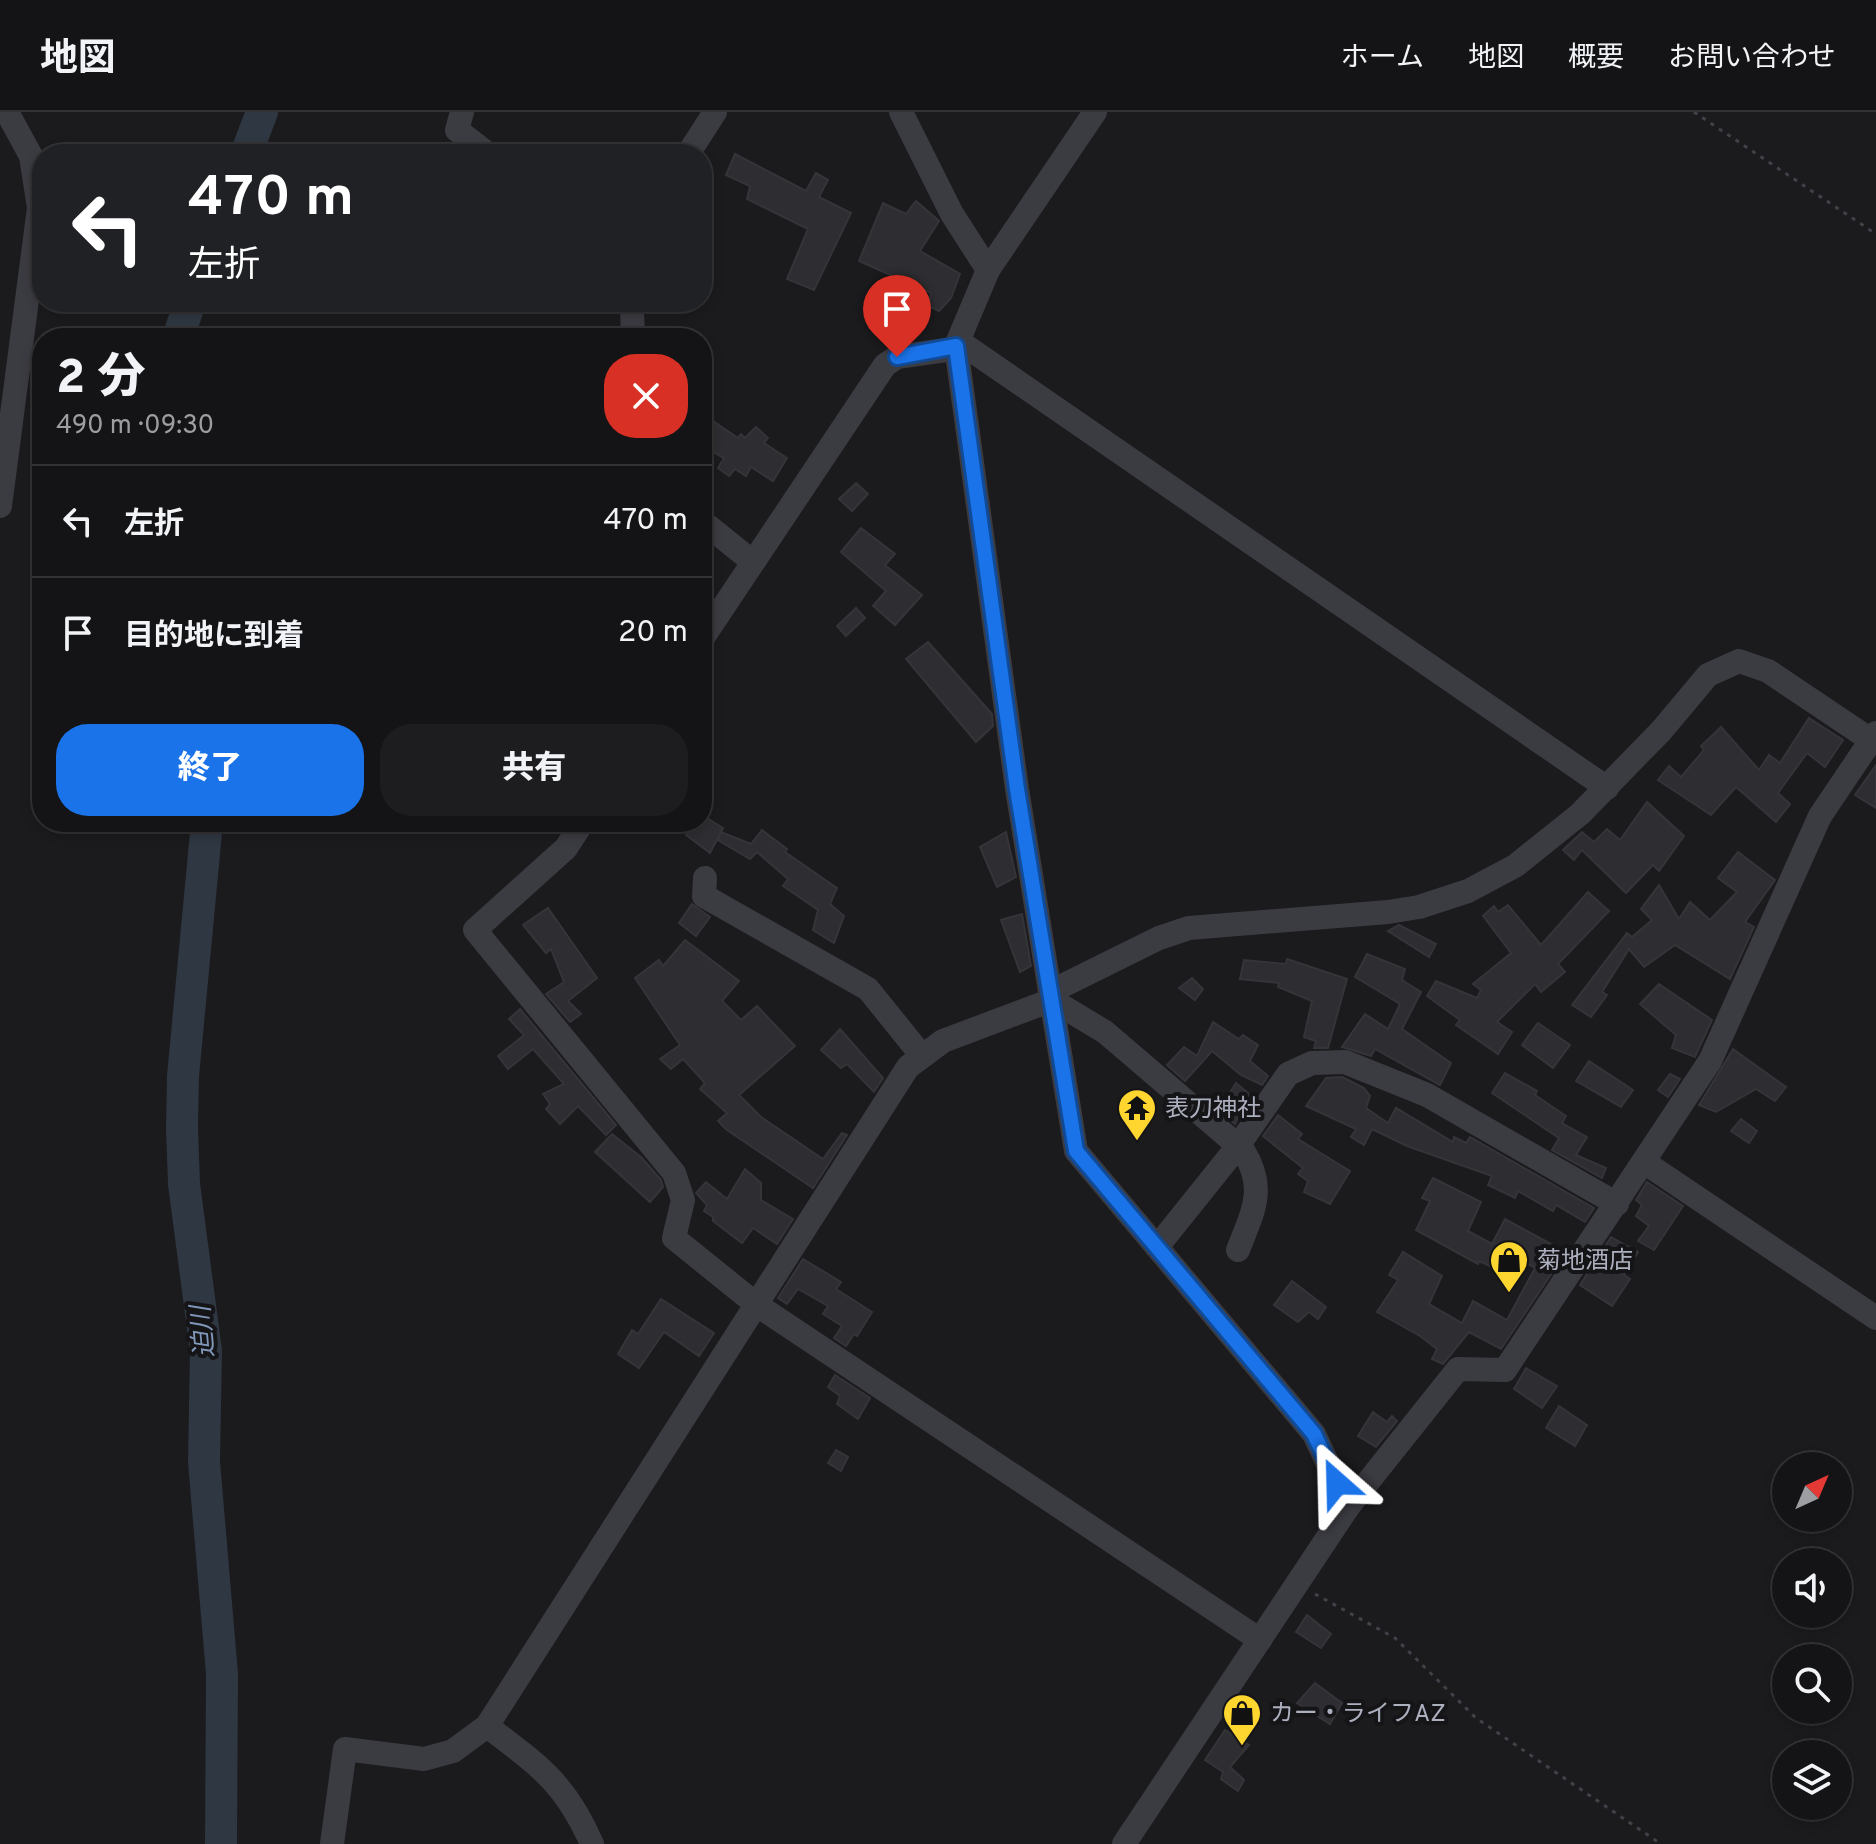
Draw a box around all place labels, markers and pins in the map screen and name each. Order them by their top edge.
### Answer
pin [863,275,931,357]
temple icon: 表刀神社 [1116,1087,1158,1142]
place label: 表刀神社 [1165,1095,1261,1125]
shop icon: 菊地酒店 [1488,1239,1530,1294]
place label: 菊地酒店 [1537,1247,1633,1277]
shop icon: カー・ライフAZ [1221,1692,1263,1747]
place label: カー・ライフAZ [1270,1700,1446,1730]

